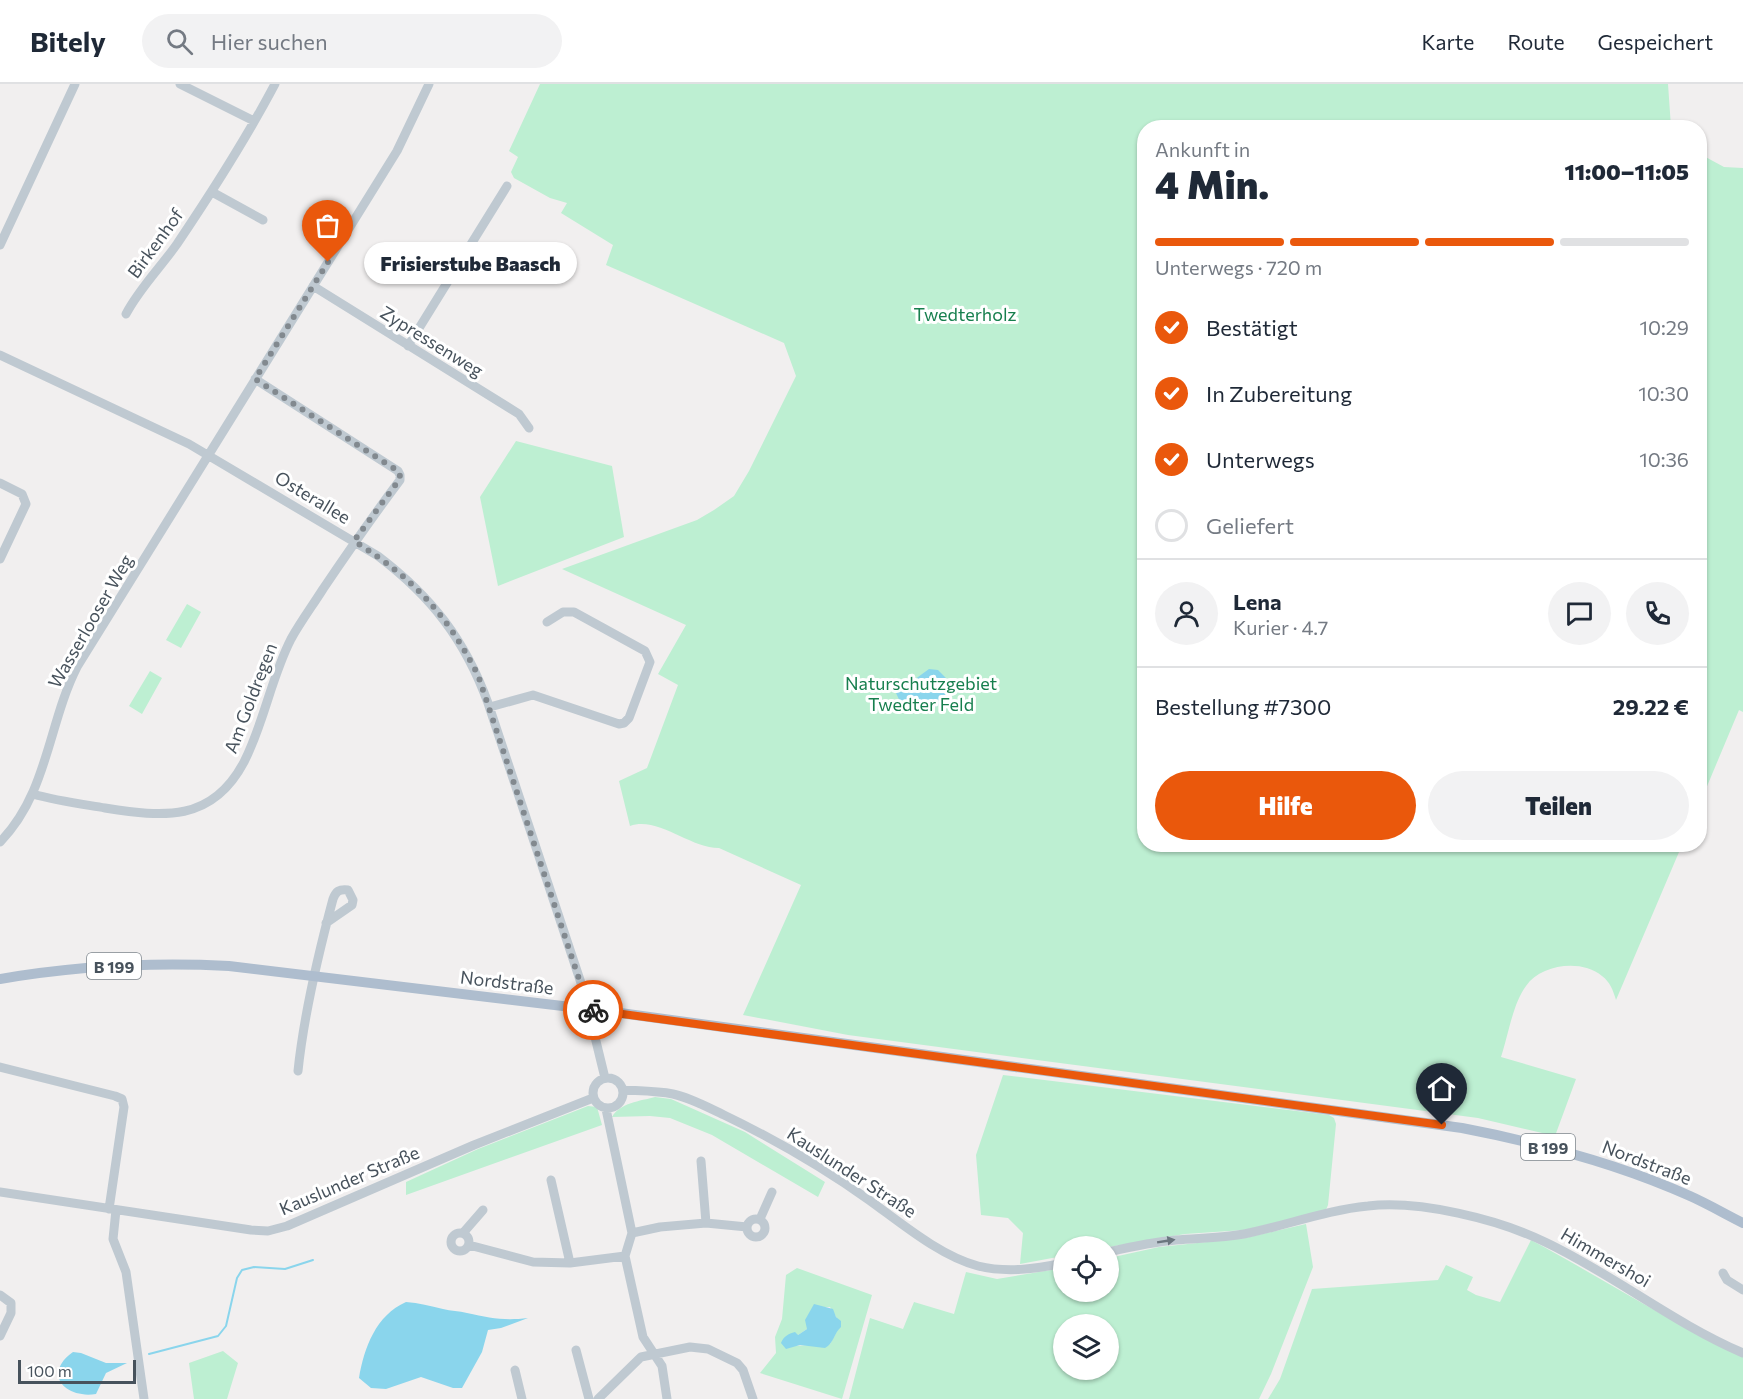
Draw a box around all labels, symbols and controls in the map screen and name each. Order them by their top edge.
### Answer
search box [142,14,562,68]
text: Bitely [30,24,106,58]
icon: search [163,25,196,58]
text: Hier suchen [211,28,328,55]
text: Karte [1421,29,1474,54]
text: Route [1507,29,1565,54]
text: Gespeichert [1598,29,1713,54]
text: Ankunft in [1155,137,1250,161]
text: 11:00–11:05 [1565,158,1689,185]
text: 4 Min. [1155,159,1269,207]
pin [302,200,353,262]
street label: Birkenhof [122,203,188,282]
icon: bag [311,209,344,242]
callout: Frisierstube Baasch [364,241,577,283]
text: Frisierstube Baasch [380,251,561,275]
text: Unterwegs · 720 m [1155,255,1322,279]
street label: Zypressenweg [377,301,488,381]
park label: Twedterholz [914,303,1016,325]
icon: check [1155,311,1188,344]
text: Bestätigt [1206,314,1298,341]
text: 10:29 [1640,315,1689,339]
icon: check [1155,377,1188,410]
text: In Zubereitung [1206,380,1352,407]
text: 10:30 [1638,381,1689,405]
icon: check [1155,443,1188,476]
text: Unterwegs [1206,446,1315,473]
text: 10:36 [1639,447,1689,471]
street label: Osterallee [271,466,355,528]
text: Geliefert [1206,512,1294,539]
street label: Wasserlooser Weg [43,550,137,692]
button: person [1155,582,1218,645]
button: chat [1548,582,1611,645]
button: phone [1626,582,1689,645]
text: Lena [1233,588,1282,615]
text: Kurier · 4.7 [1233,615,1328,639]
street label: Am Goldregen [219,640,281,756]
park label: Naturschutzgebiet Twedter Feld [845,672,997,715]
text: Bestellung #7300 [1155,693,1331,720]
text: 29.22 € [1613,693,1689,720]
button: Hilfe [1155,771,1416,840]
button: Teilen [1428,771,1689,840]
road number: B 199 [87,953,141,979]
street label: Nordstraße [459,965,555,999]
courier [563,980,623,1040]
icon: bike [577,994,610,1027]
pin [1416,1063,1467,1125]
icon: home [1425,1072,1458,1105]
street label: Kauslunder Straße [783,1122,921,1222]
road number: B 199 [1521,1134,1575,1160]
street label: Nordstraße [1599,1135,1695,1189]
street label: Kauslunder Straße [276,1141,422,1219]
street label: Himmershoi [1557,1223,1655,1291]
map controls [1053,1236,1119,1380]
button: locate [1053,1236,1119,1302]
one-way arrow [1157,1237,1176,1246]
button: layers [1053,1314,1119,1380]
scale bar [18,1357,136,1384]
text: 100 m [27,1361,72,1380]

